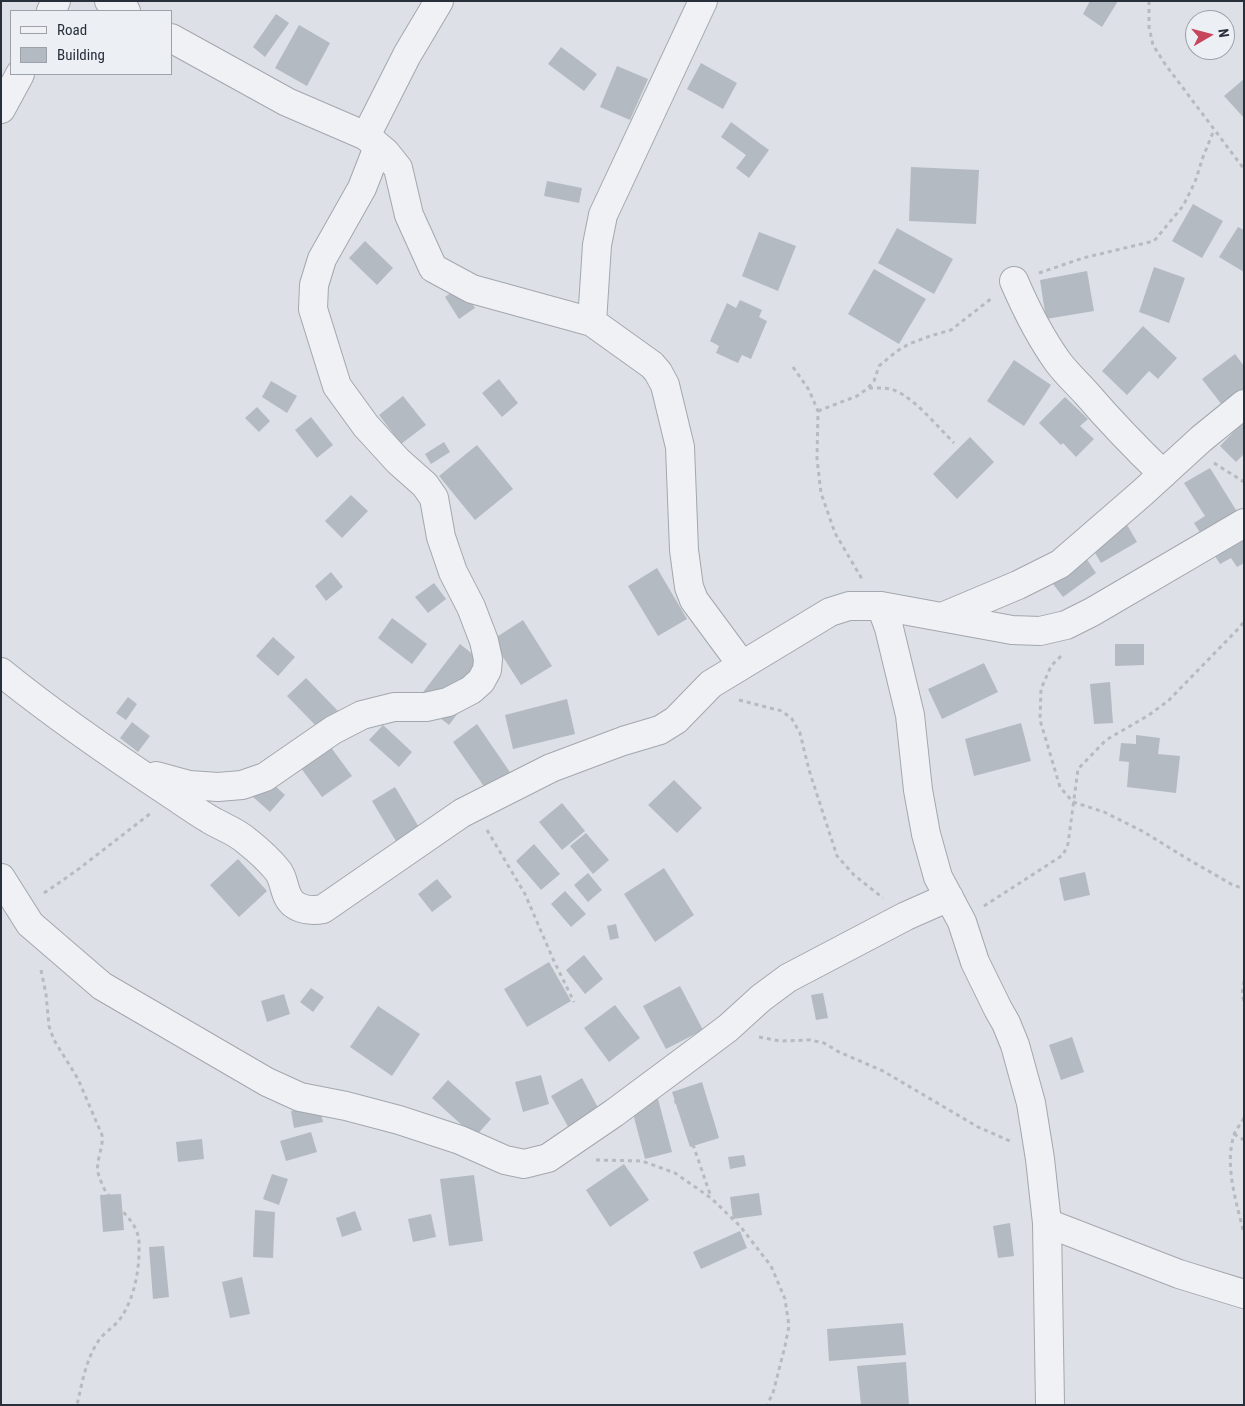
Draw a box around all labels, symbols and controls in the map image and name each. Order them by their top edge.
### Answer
legend [10,10,172,75]
north arrow [1185,10,1235,60]
text: Road [57,21,87,39]
text: N [1215,28,1232,38]
text: Building [57,46,105,64]

